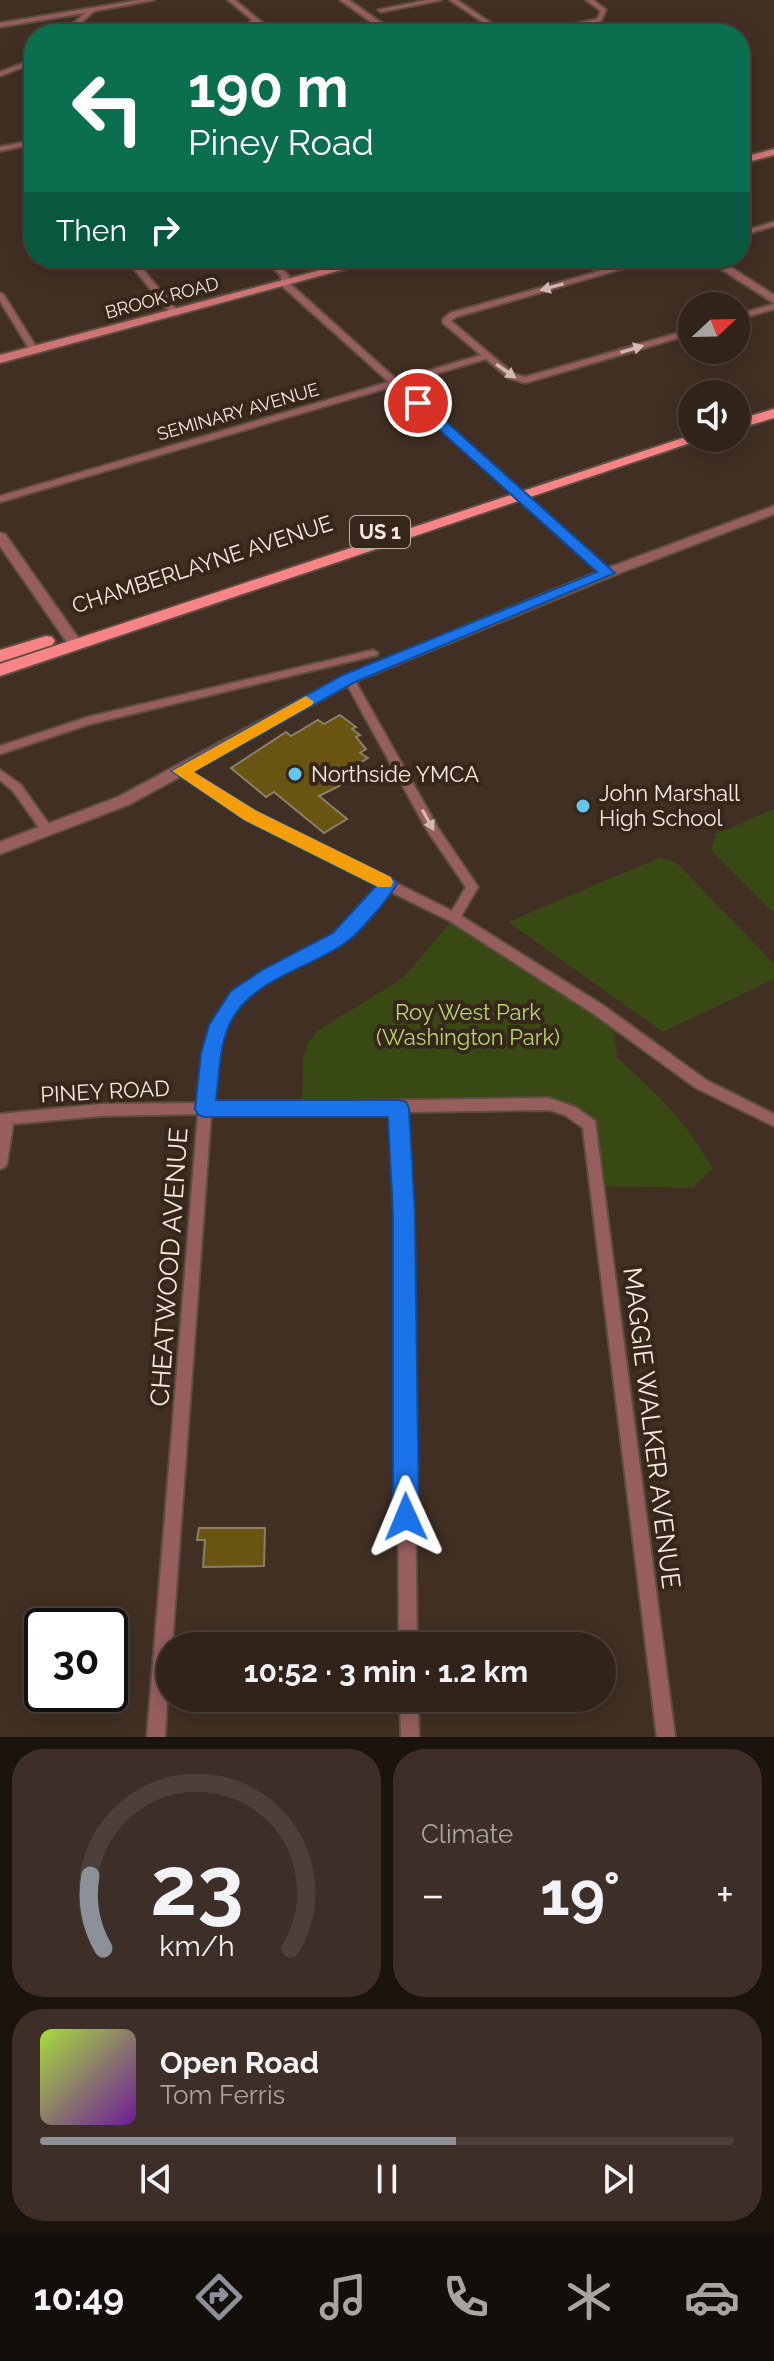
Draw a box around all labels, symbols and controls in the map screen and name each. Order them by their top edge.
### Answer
text: 190 m [188,54,349,120]
icon: left [56,56,160,160]
text: Piney Road [188,121,374,163]
icon: right [143,208,187,252]
text: Then [56,213,127,248]
street label: BROOK ROAD [103,272,221,323]
one-way arrow [540,281,565,293]
north arrow [678,292,750,364]
map controls [678,292,750,452]
one-way arrow [621,342,645,355]
one-way arrow [495,363,516,378]
pin [384,369,452,437]
street label: SEMINARY AVENUE [155,378,321,445]
button: sound [678,380,750,452]
icon: arrive [396,381,440,425]
street label: CHAMBERLAYNE AVENUE [68,510,336,618]
road number: US 1 [350,516,410,548]
place label: Northside YMCA [311,761,479,787]
marker: Northside YMCA [286,765,304,783]
place label: John Marshall High School [599,780,740,831]
marker: John Marshall High School [574,797,592,815]
one-way arrow [421,809,435,831]
park label: Roy West Park (Washington Park) [376,999,560,1050]
street label: PINEY ROAD [40,1075,170,1107]
street label: CHEATWOOD AVENUE [144,1126,194,1408]
street label: MAGGIE WALKER AVENUE [617,1266,687,1590]
position arrow [364,1475,448,1559]
speed limit sign: 30 [24,1608,128,1712]
text: 10:52 · 3 min · 1.2 km [244,1654,528,1689]
text: Climate [421,1819,513,1849]
text: 23 [150,1837,243,1934]
text: 19° [540,1859,620,1929]
text: − [421,1869,445,1920]
text: + [716,1869,734,1920]
text: km/h [159,1929,234,1963]
text: Open Road [160,2045,319,2080]
text: Tom Ferris [160,2080,285,2110]
icon: previous [134,2157,178,2201]
icon: pause [365,2157,409,2201]
icon: next [596,2157,640,2201]
icon: directions [191,2269,247,2325]
icon: music [315,2269,371,2325]
icon: phone [438,2269,494,2325]
icon: climate [561,2269,617,2325]
icon: car [684,2269,740,2325]
text: 10:49 [34,2276,124,2318]

